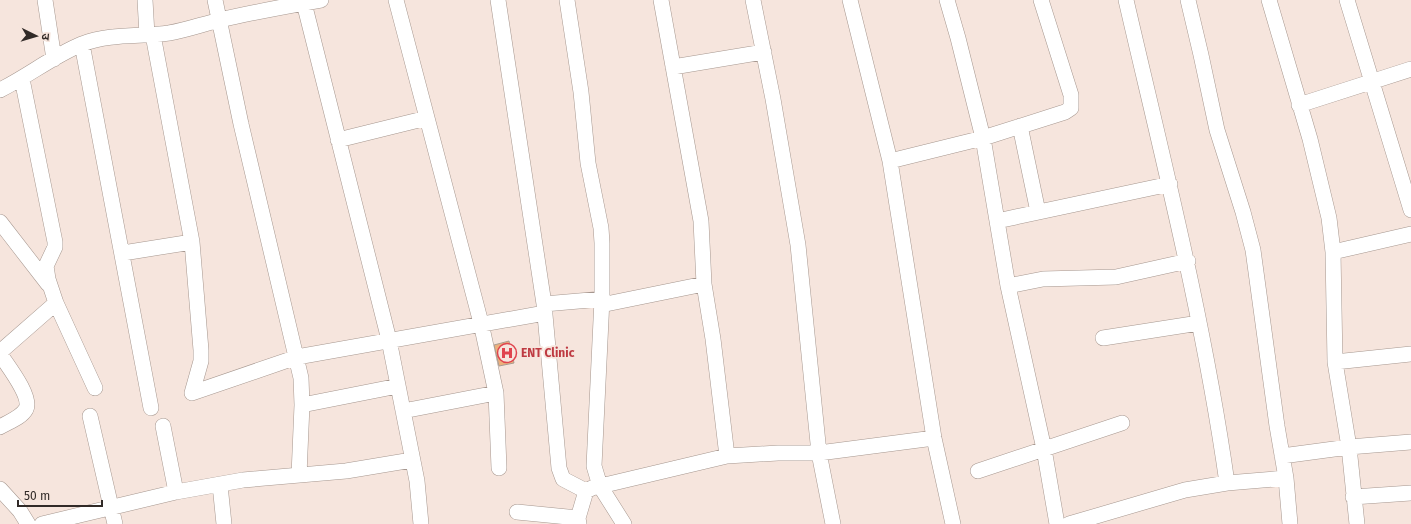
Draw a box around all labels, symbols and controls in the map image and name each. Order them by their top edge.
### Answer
north arrow [16,16,56,56]
text: उ [39,33,52,41]
hospital icon: ENT Clinic [496,342,518,364]
place label: ENT Clinic [521,346,575,360]
scale bar [18,482,102,508]
text: 50 m [24,489,50,503]

